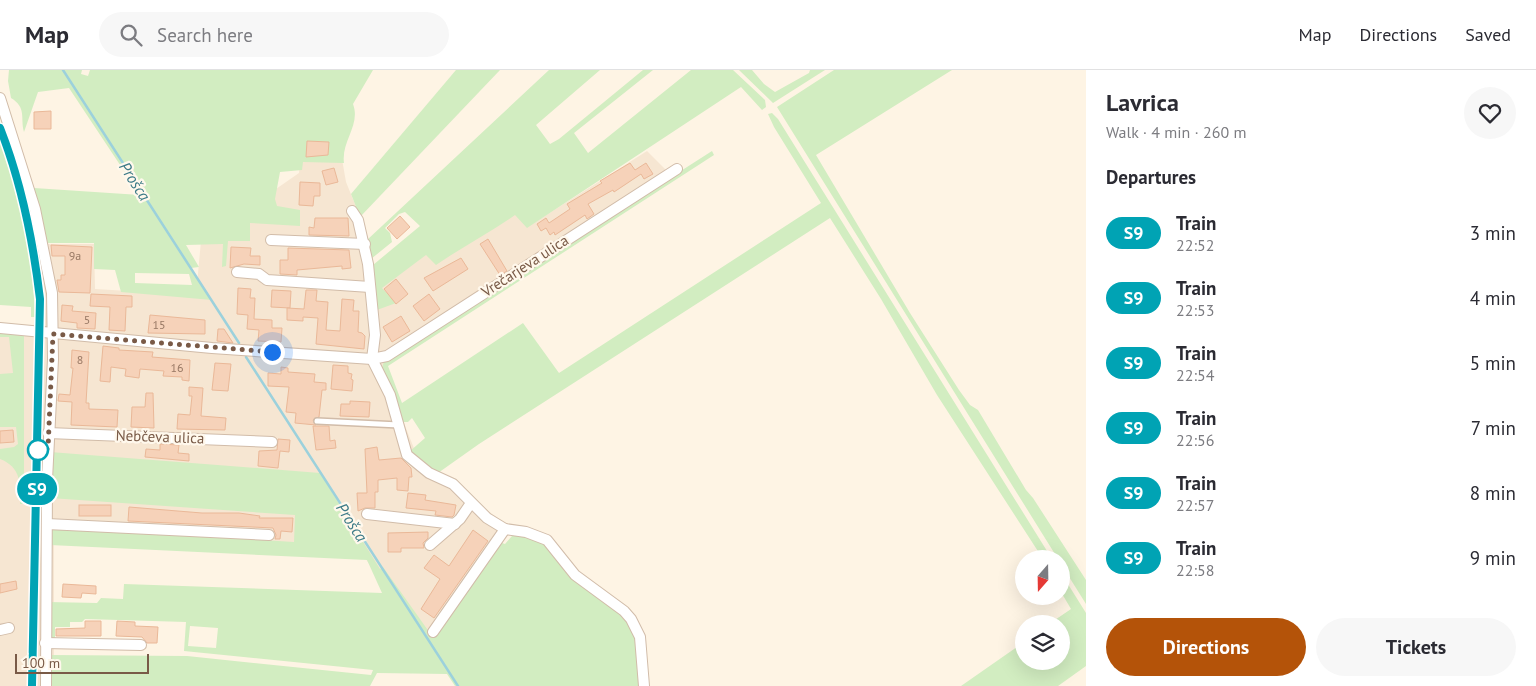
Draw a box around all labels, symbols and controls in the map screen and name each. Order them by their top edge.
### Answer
search box [99,12,449,57]
text: Map [25,19,69,50]
icon: search [117,21,145,49]
text: Search here [157,23,253,47]
text: Map [1299,23,1331,46]
text: Directions [1359,23,1437,46]
text: Saved [1465,23,1511,46]
text: Lavrica [1106,87,1179,118]
button: heart [1464,87,1516,139]
text: Walk · 4 min · 260 m [1106,122,1246,142]
water label: Prošca [115,158,155,204]
text: Departures [1106,165,1196,189]
text: Train [1176,211,1216,235]
text: S9 [1124,221,1143,244]
text: 3 min [1470,221,1516,245]
street label: Vrečarjeva ulica [477,230,572,301]
text: 22:52 [1176,235,1214,255]
house number: 9a [69,248,81,263]
text: Train [1176,276,1216,300]
text: S9 [1124,286,1143,309]
text: 4 min [1470,286,1516,310]
text: 22:53 [1176,300,1214,320]
house number: 5 [84,312,90,327]
house number: 15 [152,317,166,332]
your location [260,340,285,365]
text: Train [1176,341,1216,365]
text: S9 [1124,351,1143,374]
text: 5 min [1470,351,1516,375]
house number: 8 [77,352,83,367]
house number: 16 [170,360,184,375]
text: 22:54 [1176,365,1214,385]
text: Train [1176,406,1216,430]
text: S9 [1124,416,1143,439]
text: 7 min [1471,416,1516,440]
street label: Nebčeva ulica [115,425,205,448]
text: 22:56 [1176,430,1214,450]
unlabelled marker [27,439,49,461]
text: Train [1176,471,1216,495]
line badge: S9 [15,473,60,505]
text: S9 [27,477,47,500]
text: S9 [1124,481,1143,504]
text: 8 min [1470,481,1516,505]
text: 22:57 [1176,495,1214,515]
water label: Prošca [332,499,372,545]
text: Train [1176,536,1216,560]
text: S9 [1124,546,1143,569]
text: 9 min [1470,546,1516,570]
north arrow [1015,550,1070,605]
map controls [1015,550,1070,670]
text: 22:58 [1176,560,1214,580]
button: layers [1015,615,1070,670]
button: Directions [1106,618,1306,676]
button: Tickets [1316,618,1516,676]
scale bar [15,651,149,674]
text: 100 m [22,654,60,672]

